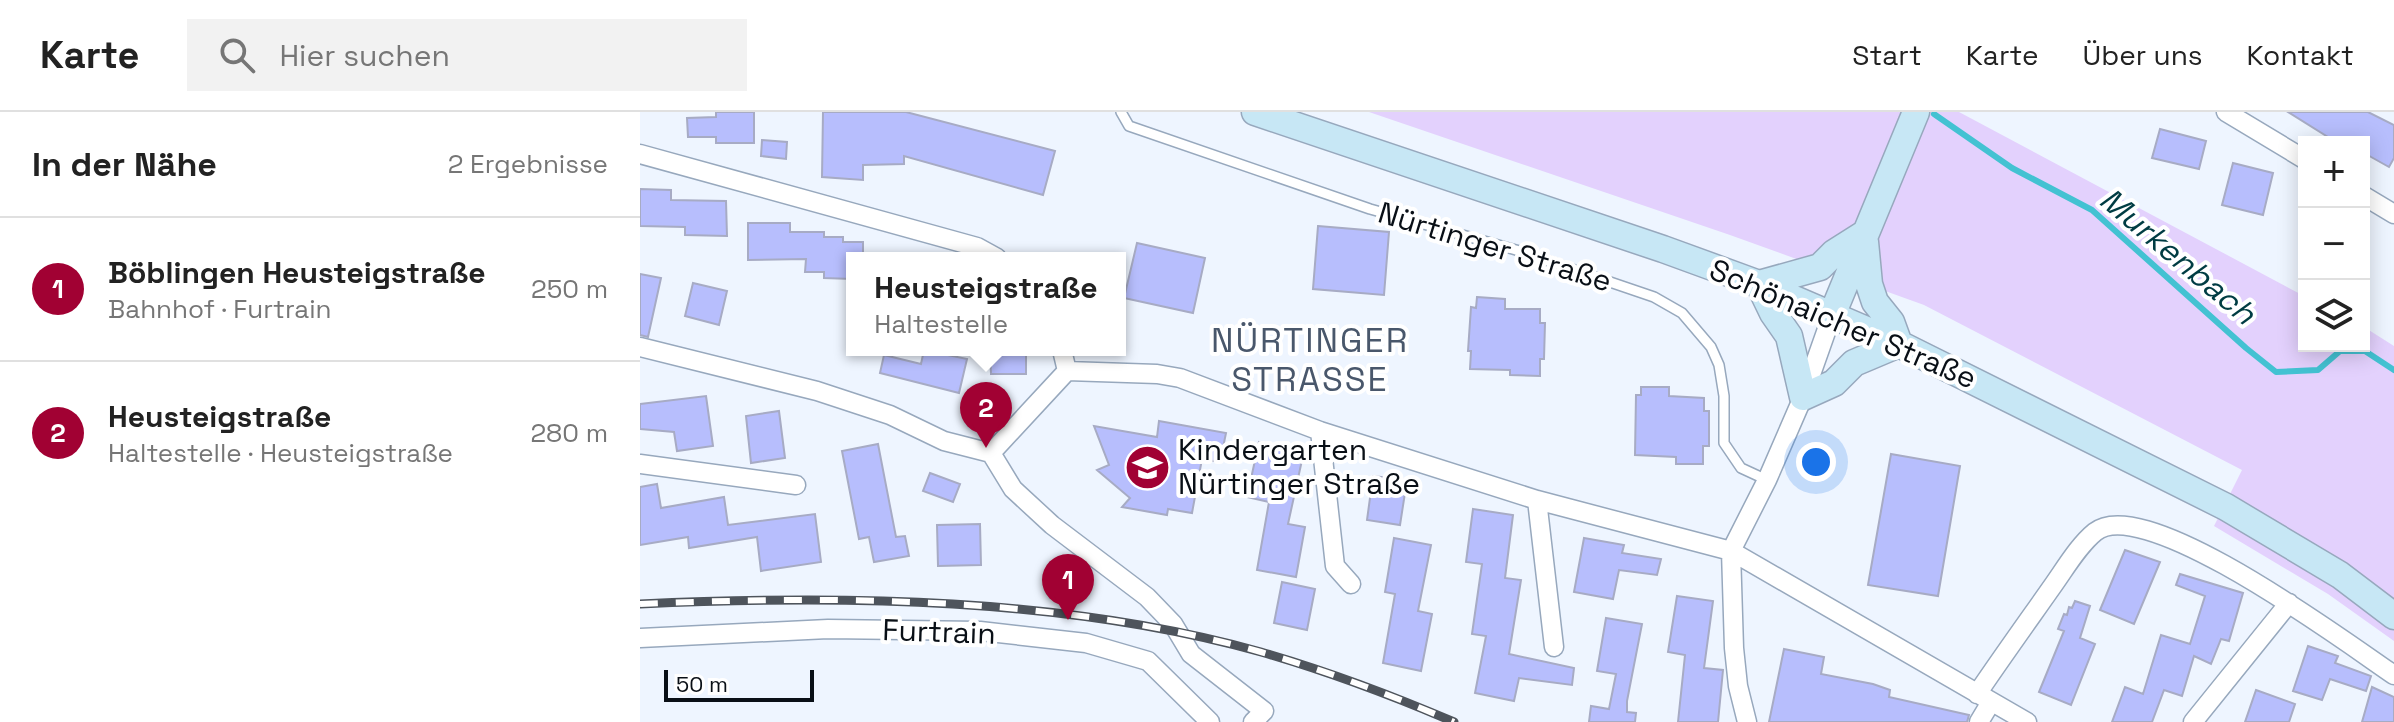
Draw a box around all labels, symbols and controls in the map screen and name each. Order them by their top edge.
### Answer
search box [187,19,747,91]
text: Karte [40,31,139,79]
icon: search [215,33,259,77]
text: Hier suchen [279,36,450,75]
text: Start [1852,37,1922,73]
text: Karte [1966,37,2038,73]
text: Über uns [2082,37,2203,73]
text: Kontakt [2247,37,2354,73]
map controls [2298,136,2370,352]
button: + [2298,136,2370,208]
text: In der Nähe [32,143,217,186]
text: 2 Ergebnisse [448,147,608,181]
water label: Murkenbach [2092,179,2265,334]
street label: Nürtinger Straße [1374,192,1617,301]
button: − [2298,208,2370,280]
street label: Schönaicher Straße [1704,250,1983,397]
popup [846,252,1126,356]
text: Böblingen Heusteigstraße [108,253,486,292]
text: Heusteigstraße [874,268,1098,307]
text: 1 [52,272,64,306]
text: 250 m [531,272,608,306]
button: layers [2298,280,2370,352]
text: Bahnhof · Furtrain [108,292,332,326]
text: Haltestelle [874,307,1008,341]
district label: NÜRTINGER STRASSE [1211,319,1409,401]
pin: 2 [960,382,1012,448]
text: Heusteigstraße [108,397,331,436]
text: 2 [50,416,66,450]
text: 280 m [530,416,608,450]
place label: Kindergarten Nürtinger Straße [1178,430,1420,503]
text: Haltestelle · Heusteigstraße [108,436,453,470]
your location [1796,442,1836,482]
school or university icon: Kindergarten Nürtinger Straße [1123,443,1171,491]
pin: 1 [1042,554,1094,620]
street label: Furtrain [882,610,996,653]
scale bar [664,666,814,702]
text: 50 m [676,670,728,698]

